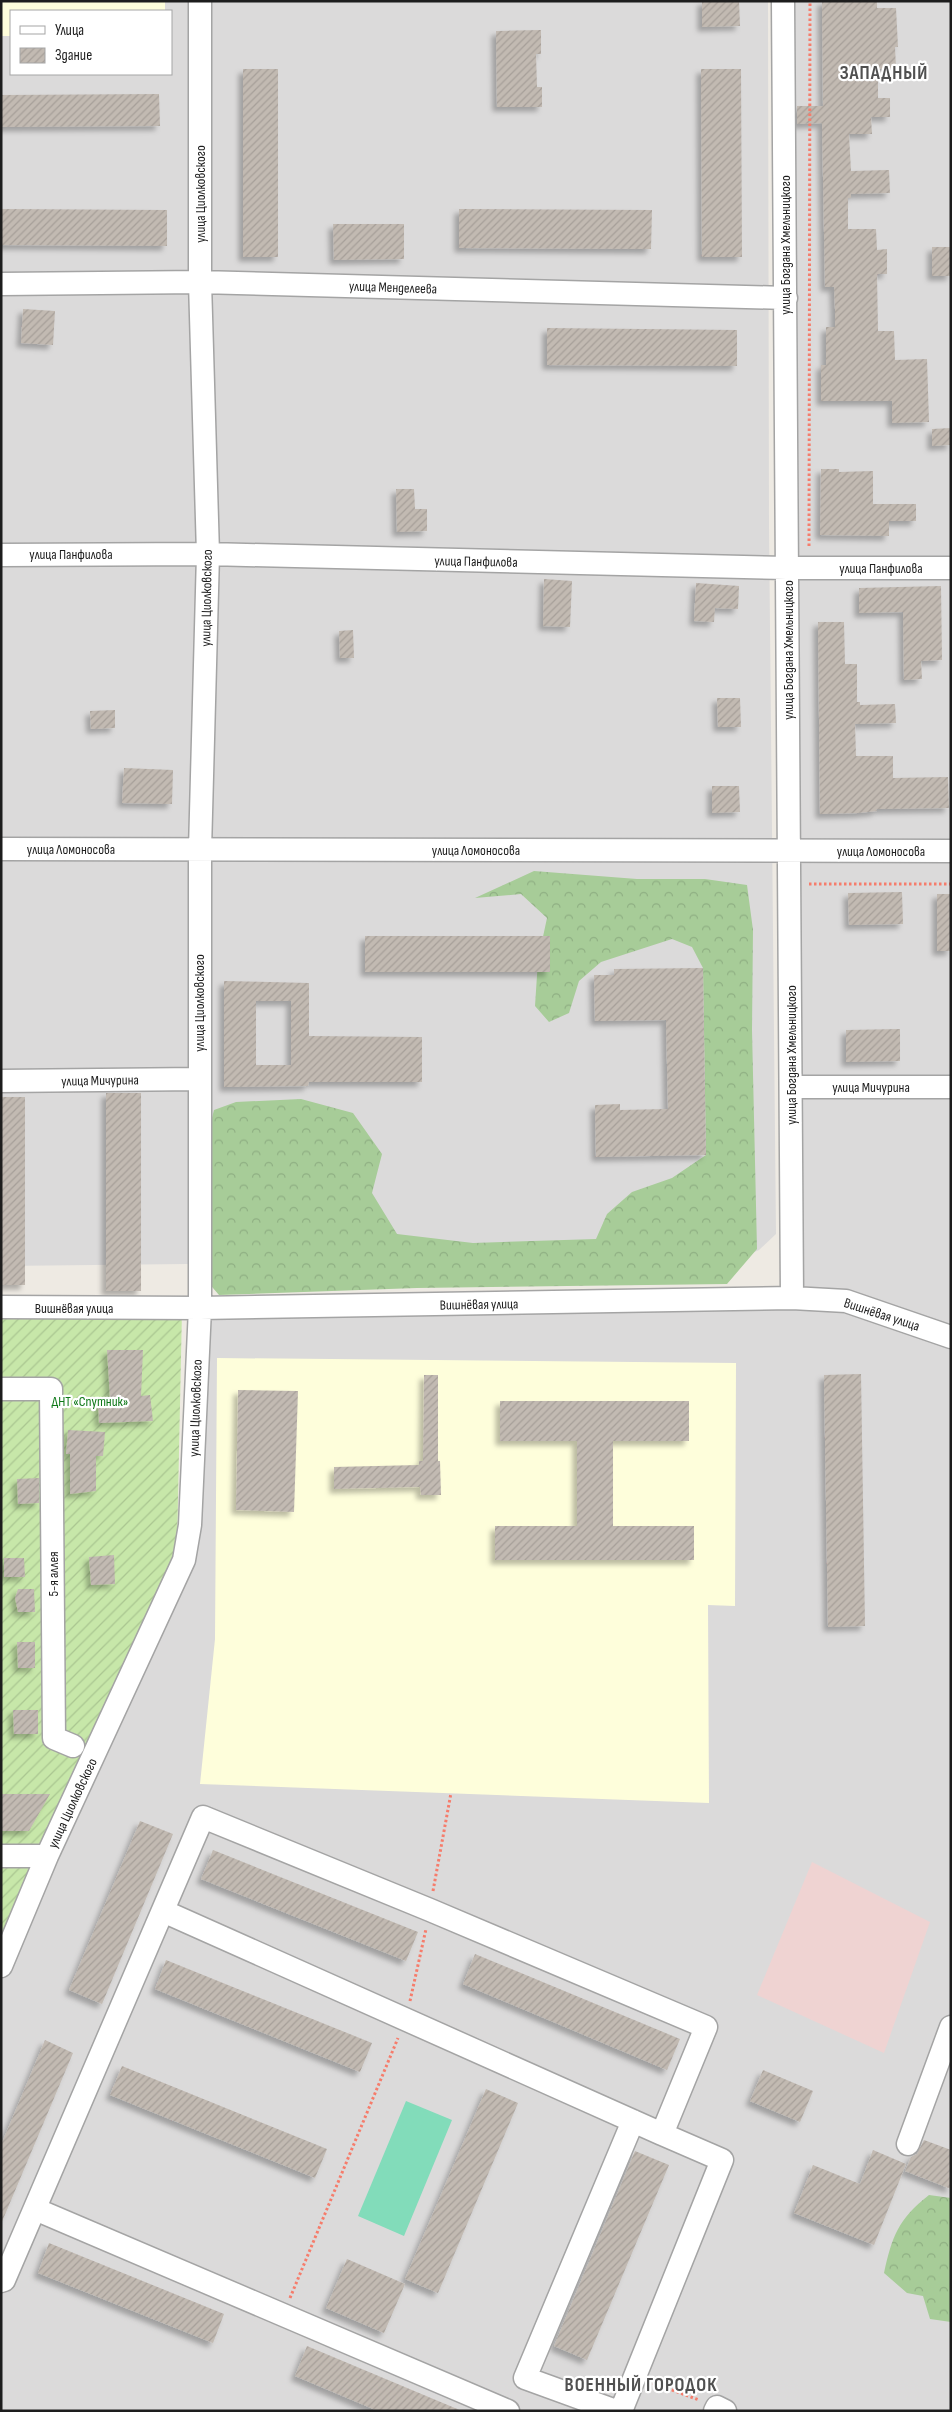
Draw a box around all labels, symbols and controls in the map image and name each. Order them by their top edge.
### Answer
legend [10,10,172,75]
text: Улица [55,21,84,40]
text: Здание [55,46,92,65]
district label: ЗАПАДНЫЙ [840,62,928,85]
street label: улица Циолковского [192,145,209,243]
street label: улица Богдана Хмельницкого [777,175,794,315]
street label: улица Менделеева [349,277,437,298]
street label: улица Панфилова [29,546,113,563]
street label: улица Циолковского [197,549,216,647]
street label: улица Панфилова [434,552,518,571]
street label: улица Панфилова [839,560,923,577]
street label: улица Богдана Хмельницкого [780,580,797,720]
street label: улица Ломоносова [27,841,115,858]
street label: улица Ломоносова [432,842,520,859]
street label: улица Ломоносова [837,843,925,860]
street label: улица Циолковского [191,954,208,1052]
street label: улица Богдана Хмельницкого [783,985,800,1125]
street label: улица Мичурина [61,1071,139,1090]
street label: улица Мичурина [832,1079,910,1096]
street label: Вишнёвая улица [842,1294,922,1335]
street label: Вишнёвая улица [440,1295,518,1314]
street label: Вишнёвая улица [35,1300,113,1317]
street label: улица Циолковского [185,1359,206,1457]
park label: ДНТ «Спутник» [52,1393,128,1410]
street label: 5-я аллея [45,1551,62,1597]
street label: улица Циолковского [44,1755,101,1851]
district label: ВОЕННЫЙ ГОРОДОК [565,2374,717,2397]

